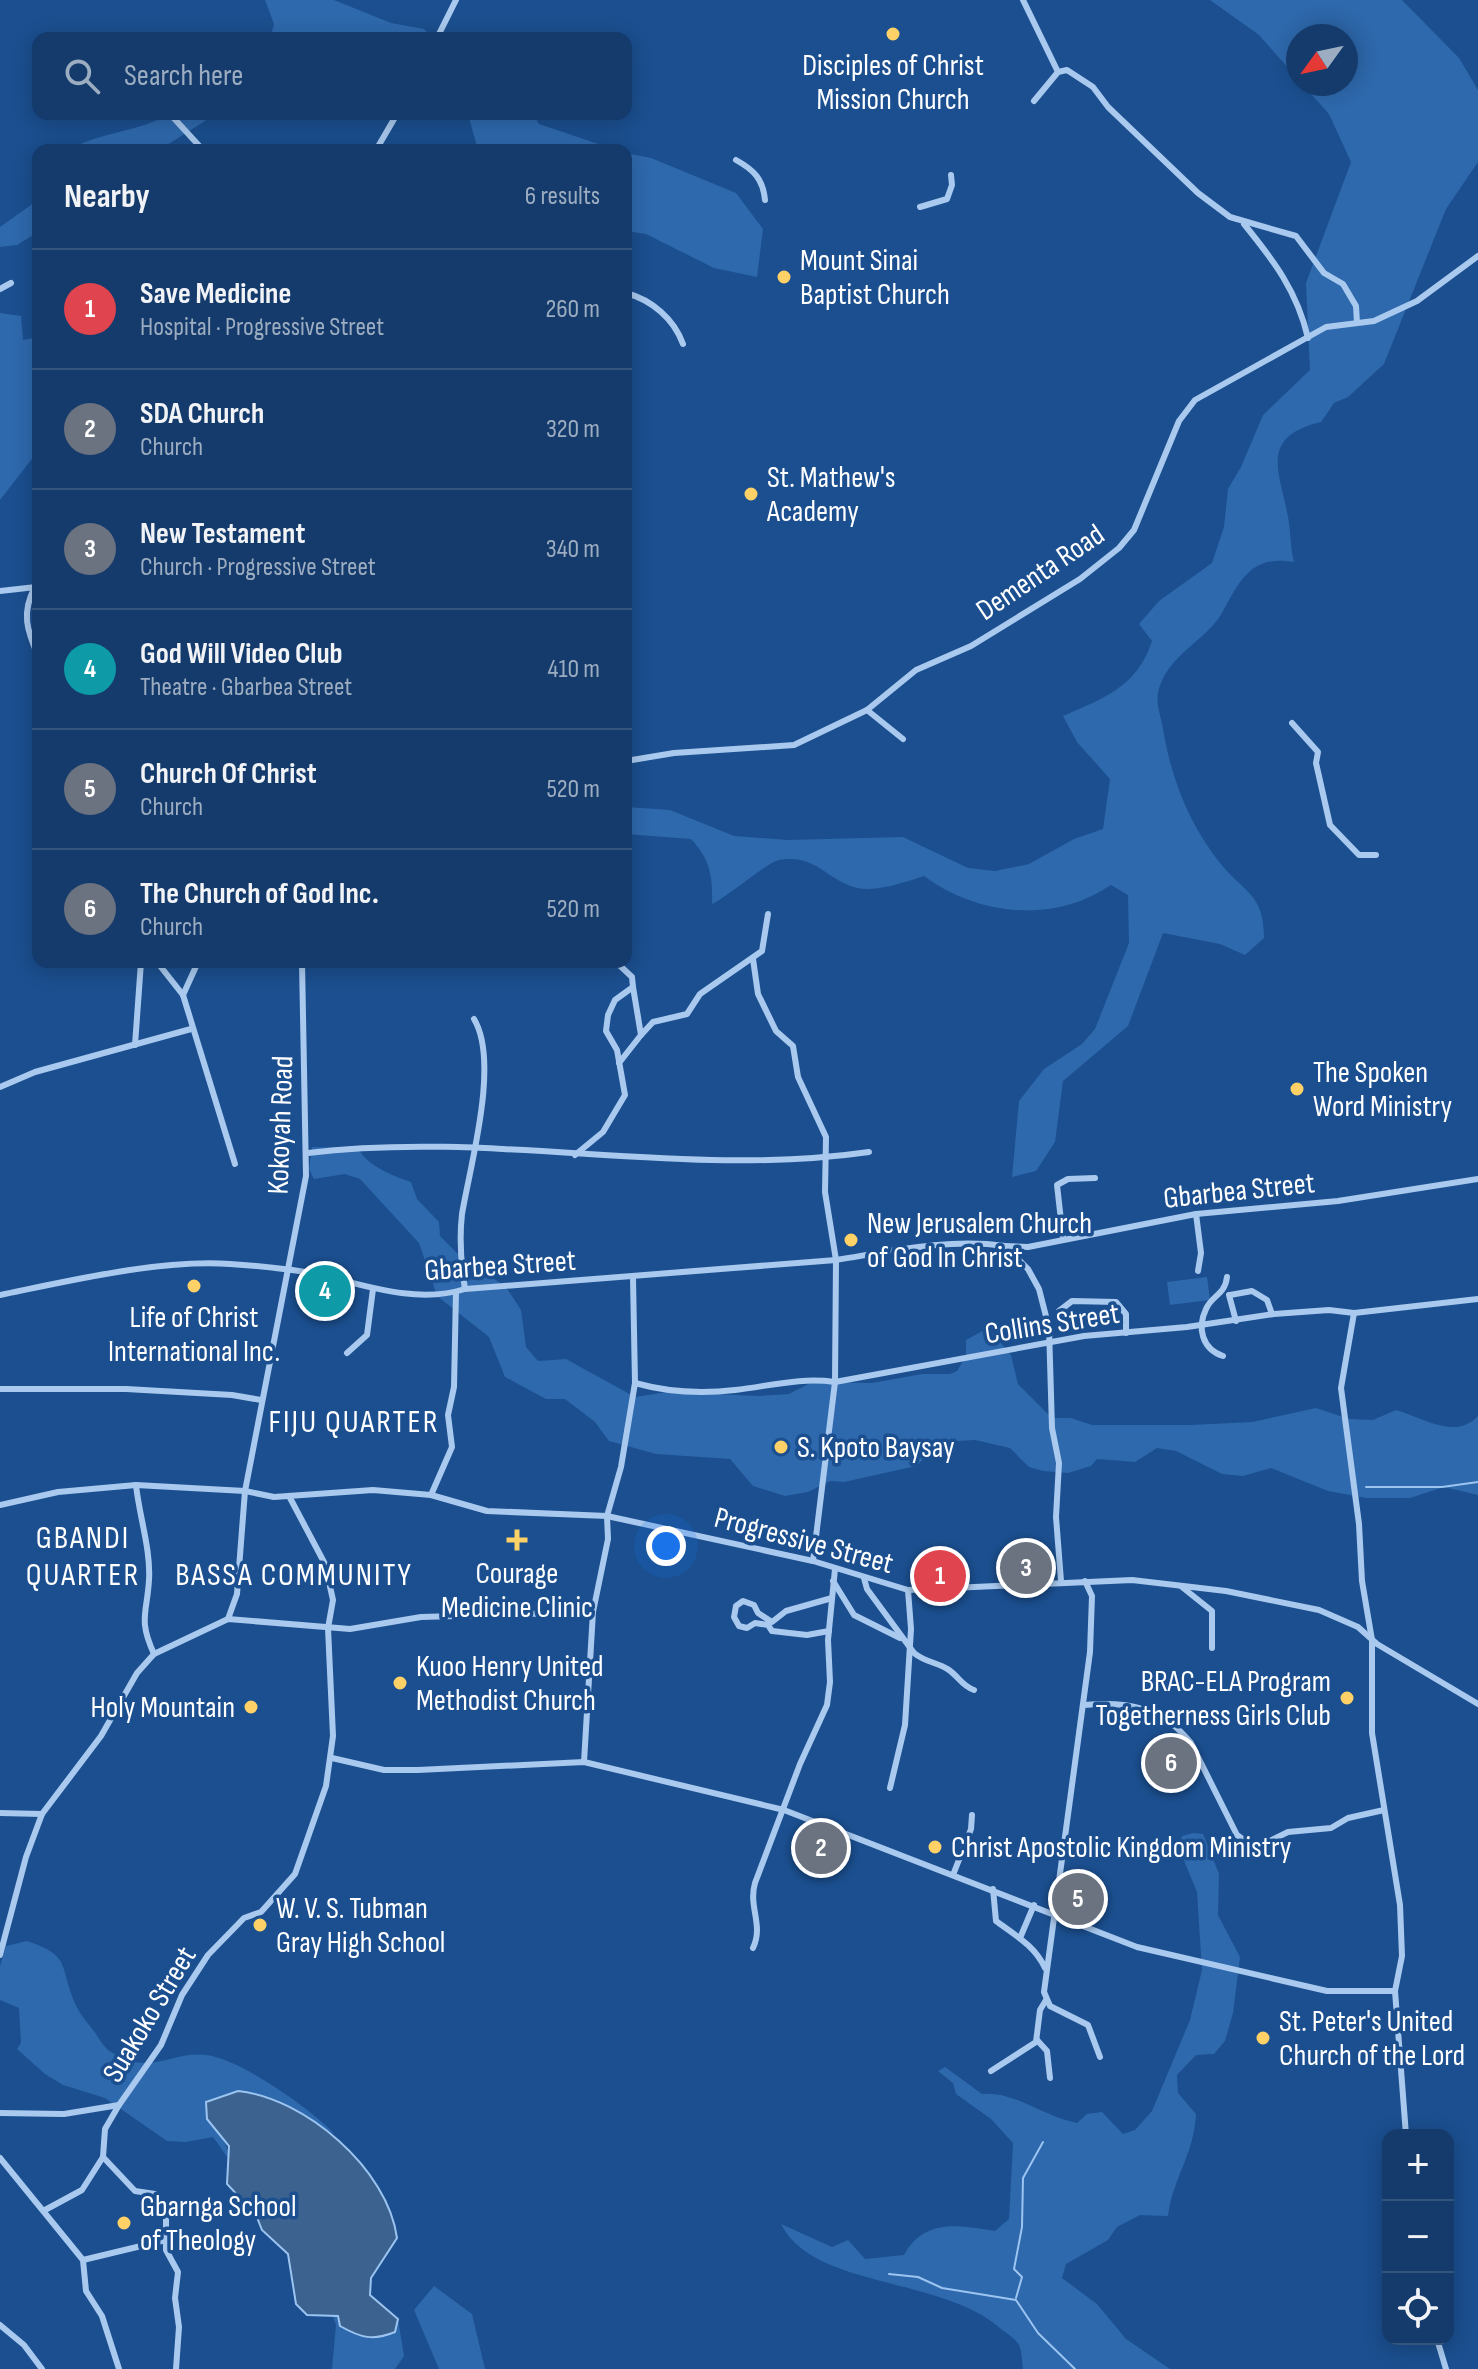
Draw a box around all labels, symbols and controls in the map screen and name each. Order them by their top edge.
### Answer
north arrow [1286,24,1358,96]
marker: Disciples of Christ Mission Church [884,25,902,43]
search box [32,32,632,120]
place label: Disciples of Christ Mission Church [802,48,984,118]
icon: search [60,54,104,98]
text: Search here [124,58,243,94]
text: Nearby [64,176,150,217]
text: 6 results [525,181,600,212]
place label: Mount Sinai Baptist Church [800,243,950,313]
marker: Mount Sinai Baptist Church [775,268,793,286]
text: Save Medicine [140,276,291,312]
text: 1 [85,294,95,325]
text: 260 m [545,294,600,325]
text: Hospital · Progressive Street [140,312,384,343]
text: SDA Church [140,396,264,432]
text: 2 [84,414,96,445]
text: 320 m [546,414,600,445]
text: Church [140,432,203,463]
place label: St. Mathew's Academy [766,460,895,530]
marker: St. Mathew's Academy [742,485,760,503]
text: New Testament [140,516,305,552]
street label: Dementa Road [970,517,1111,629]
text: 3 [84,534,96,565]
text: 340 m [546,534,600,565]
text: Church · Progressive Street [140,552,376,583]
text: God Will Video Club [140,636,343,672]
text: 4 [84,654,96,685]
text: 410 m [548,654,600,685]
text: Theatre · Gbarbea Street [140,672,352,703]
text: Church Of Christ [140,756,317,792]
text: 5 [84,774,96,805]
text: 520 m [546,774,600,805]
text: Church [140,792,203,823]
text: The Church of God Inc. [140,876,379,912]
text: 6 [84,894,96,925]
text: 520 m [546,894,600,925]
text: Church [140,912,203,943]
street label: Kokoyah Road [261,1055,301,1195]
place label: The Spoken Word Ministry [1313,1055,1452,1125]
marker: The Spoken Word Ministry [1288,1080,1306,1098]
street label: Gbarbea Street [1162,1165,1316,1217]
place label: New Jerusalem Church of God In Christ [867,1206,1092,1276]
marker: New Jerusalem Church of God In Christ [842,1231,860,1249]
street label: Gbarbea Street [423,1243,577,1289]
pin: 4 [299,1261,351,1321]
marker: Life of Christ International Inc. [185,1277,203,1295]
street label: Collins Street [982,1296,1122,1352]
place label: Life of Christ International Inc. [108,1300,280,1370]
district label: FIJU QUARTER [269,1403,439,1442]
place label: S. Kpoto Baysay [797,1430,955,1466]
marker: S. Kpoto Baysay [772,1438,790,1456]
street label: Progressive Street [710,1500,897,1582]
district label: GBANDI QUARTER [26,1519,140,1595]
your location [646,1526,686,1566]
marker: Courage Medicine Clinic [506,1529,528,1551]
pin: 3 [1000,1538,1052,1598]
pin: 1 [914,1546,966,1606]
district label: BASSA COMMUNITY [175,1556,413,1595]
place label: Courage Medicine Clinic [441,1556,593,1626]
place label: Kuoo Henry United Methodist Church [416,1649,604,1719]
place label: BRAC-ELA Program Togetherness Girls Club [1096,1664,1331,1734]
marker: Kuoo Henry United Methodist Church [391,1674,409,1692]
marker: BRAC-ELA Program Togetherness Girls Club [1338,1689,1356,1707]
place label: Holy Mountain [91,1690,235,1726]
marker: Holy Mountain [242,1698,260,1716]
pin: 6 [1145,1733,1197,1793]
pin: 2 [795,1818,847,1878]
place label: Christ Apostolic Kingdom Ministry [951,1830,1292,1866]
marker: Christ Apostolic Kingdom Ministry [926,1838,944,1856]
pin: 5 [1052,1869,1104,1929]
place label: W. V. S. Tubman Gray High School [276,1891,445,1961]
marker: W. V. S. Tubman Gray High School [251,1916,269,1934]
street label: Suakoko Street [95,1940,204,2089]
place label: St. Peter's United Church of the Lord [1279,2004,1465,2074]
marker: St. Peter's United Church of the Lord [1254,2029,1272,2047]
map controls [1382,2129,1454,2345]
button: + [1382,2129,1454,2201]
place label: Gbarnga School of Theology [140,2189,297,2259]
button: − [1382,2201,1454,2273]
marker: Gbarnga School of Theology [115,2214,133,2232]
button: locate [1382,2273,1454,2345]

